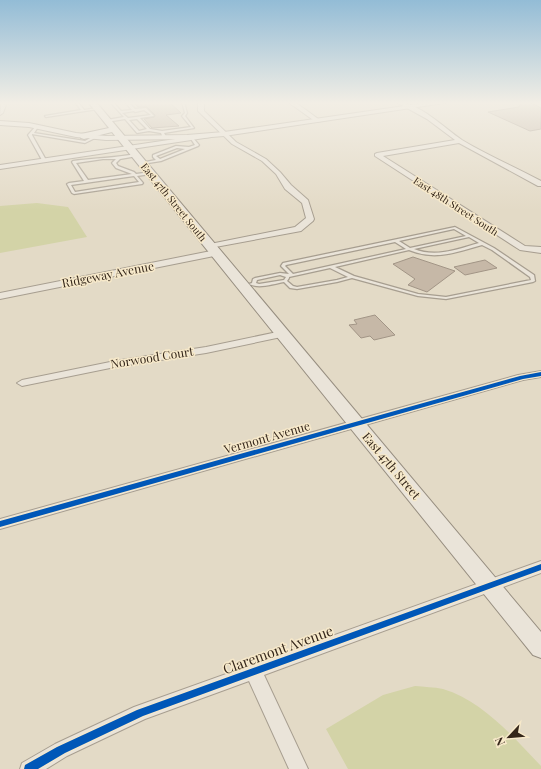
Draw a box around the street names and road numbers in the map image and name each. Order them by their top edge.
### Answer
street label: East 47th Street South [138,160,210,244]
street label: East 48th Street South [411,173,501,239]
street label: Ridgeway Avenue [60,257,155,291]
street label: Norwood Court [109,342,195,371]
street label: Vermont Avenue [221,417,312,457]
street label: East 47th Street [359,429,425,503]
street label: Claremont Avenue [220,621,336,678]

